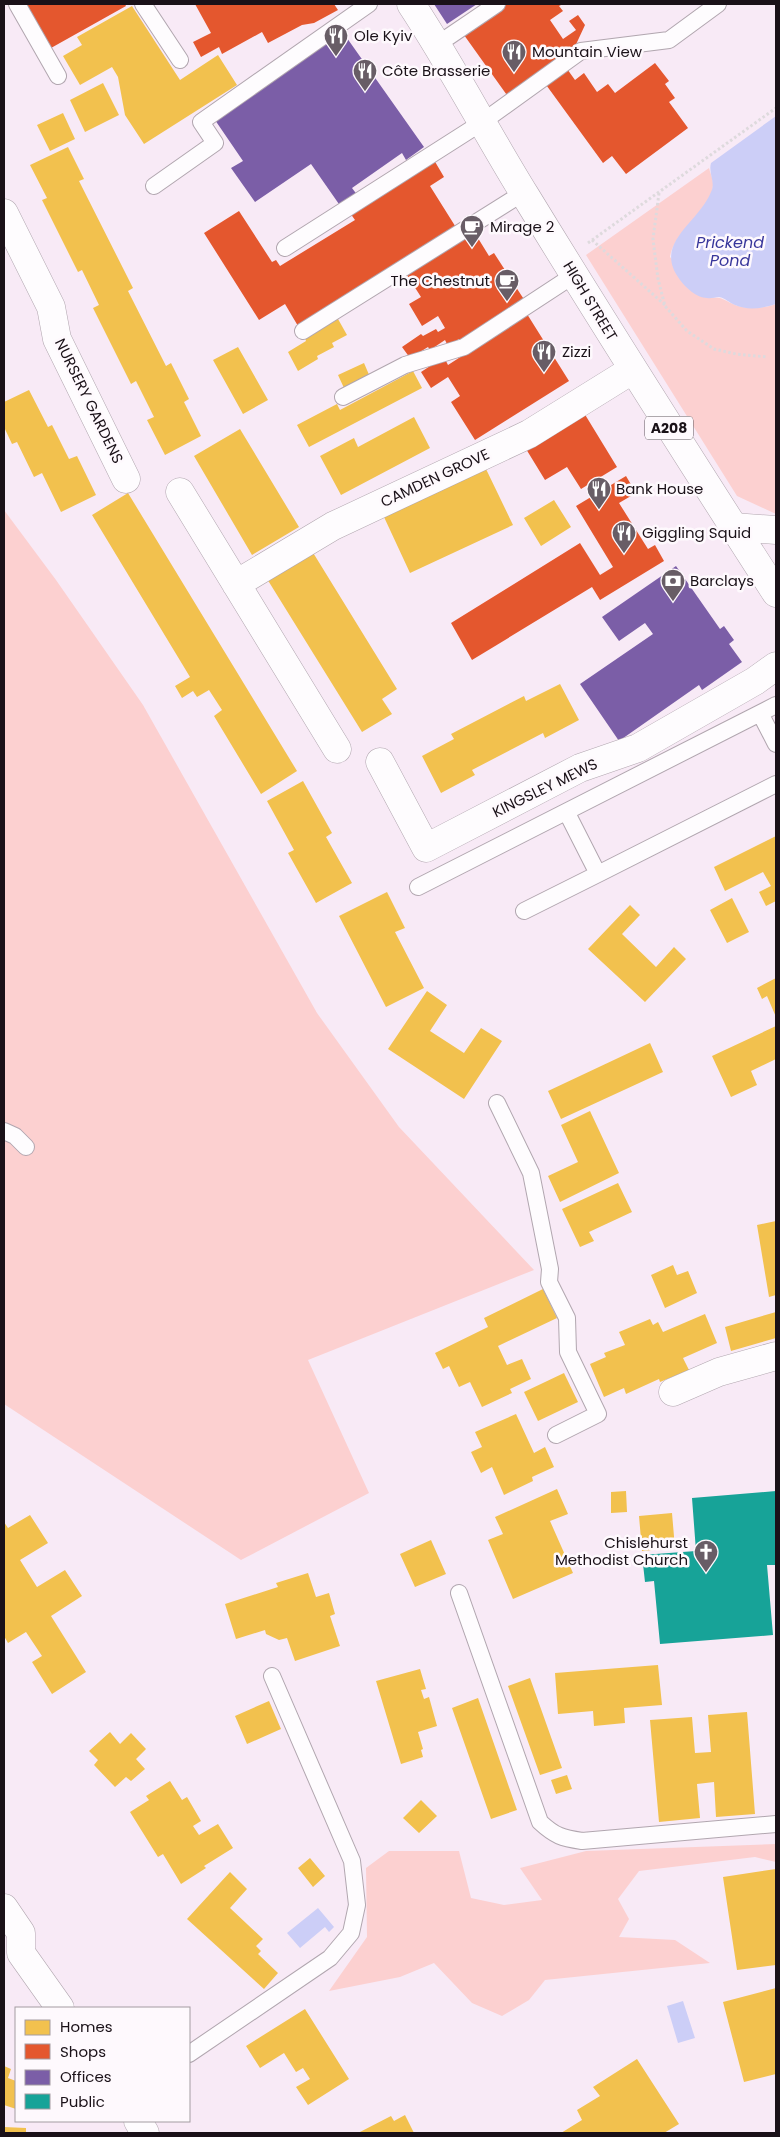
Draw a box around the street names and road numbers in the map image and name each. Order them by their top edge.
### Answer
street label: HIGH STREET [558,257,623,345]
street label: NURSERY GARDENS [50,335,129,467]
road number: A208 [645,416,693,439]
street label: CAMDEN GROVE [377,443,493,512]
street label: KINGSLEY MEWS [489,753,601,822]

